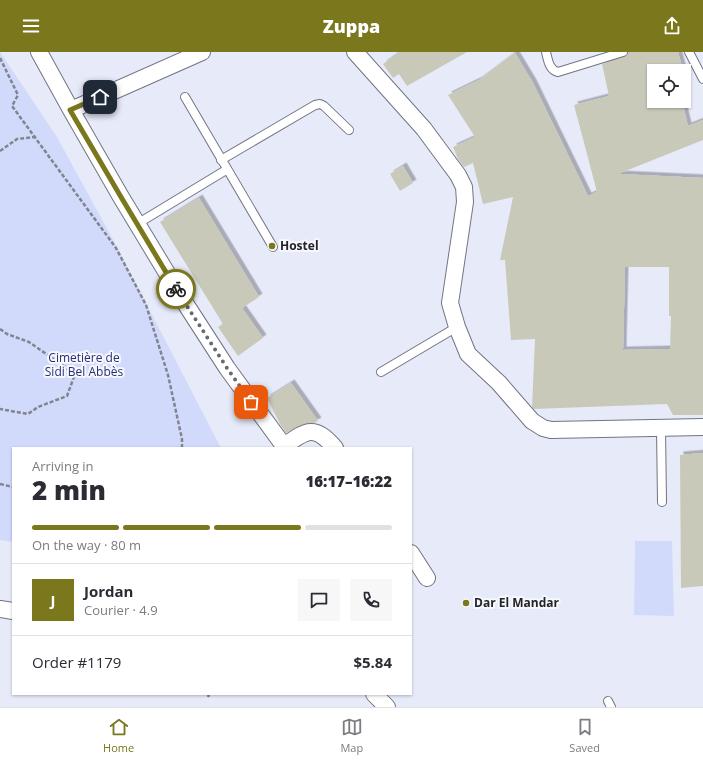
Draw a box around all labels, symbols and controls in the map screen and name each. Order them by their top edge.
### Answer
text: Zuppa [323,14,380,38]
icon: menu [20,15,42,37]
icon: share [661,15,683,37]
map controls [647,64,691,108]
button: locate [647,64,691,108]
pin [83,80,117,114]
icon: home [89,86,111,108]
place label: Hostel [280,237,319,254]
marker: Hostel [267,241,277,251]
courier [156,269,196,309]
icon: bike [165,278,187,300]
park label: Cimetière de Sidi Bel Abbès [45,349,124,380]
pin [234,385,268,419]
icon: bag [240,391,262,413]
text: Arriving in [32,457,94,475]
text: 16:17–16:22 [306,471,392,491]
text: 2 min [32,472,106,508]
text: On the way · 80 m [32,536,141,554]
button: chat [298,579,340,621]
button: phone [350,579,392,621]
text: Jordan [84,581,133,601]
text: J [51,590,55,610]
place label: Dar El Mandar [474,594,559,611]
marker: Dar El Mandar [461,598,471,608]
text: Courier · 4.9 [84,601,158,619]
text: Order #1179 [32,652,121,672]
text: $5.84 [353,652,392,672]
tab: Home [103,716,134,755]
tab: Map [340,716,363,755]
tab: Saved [569,716,600,755]

